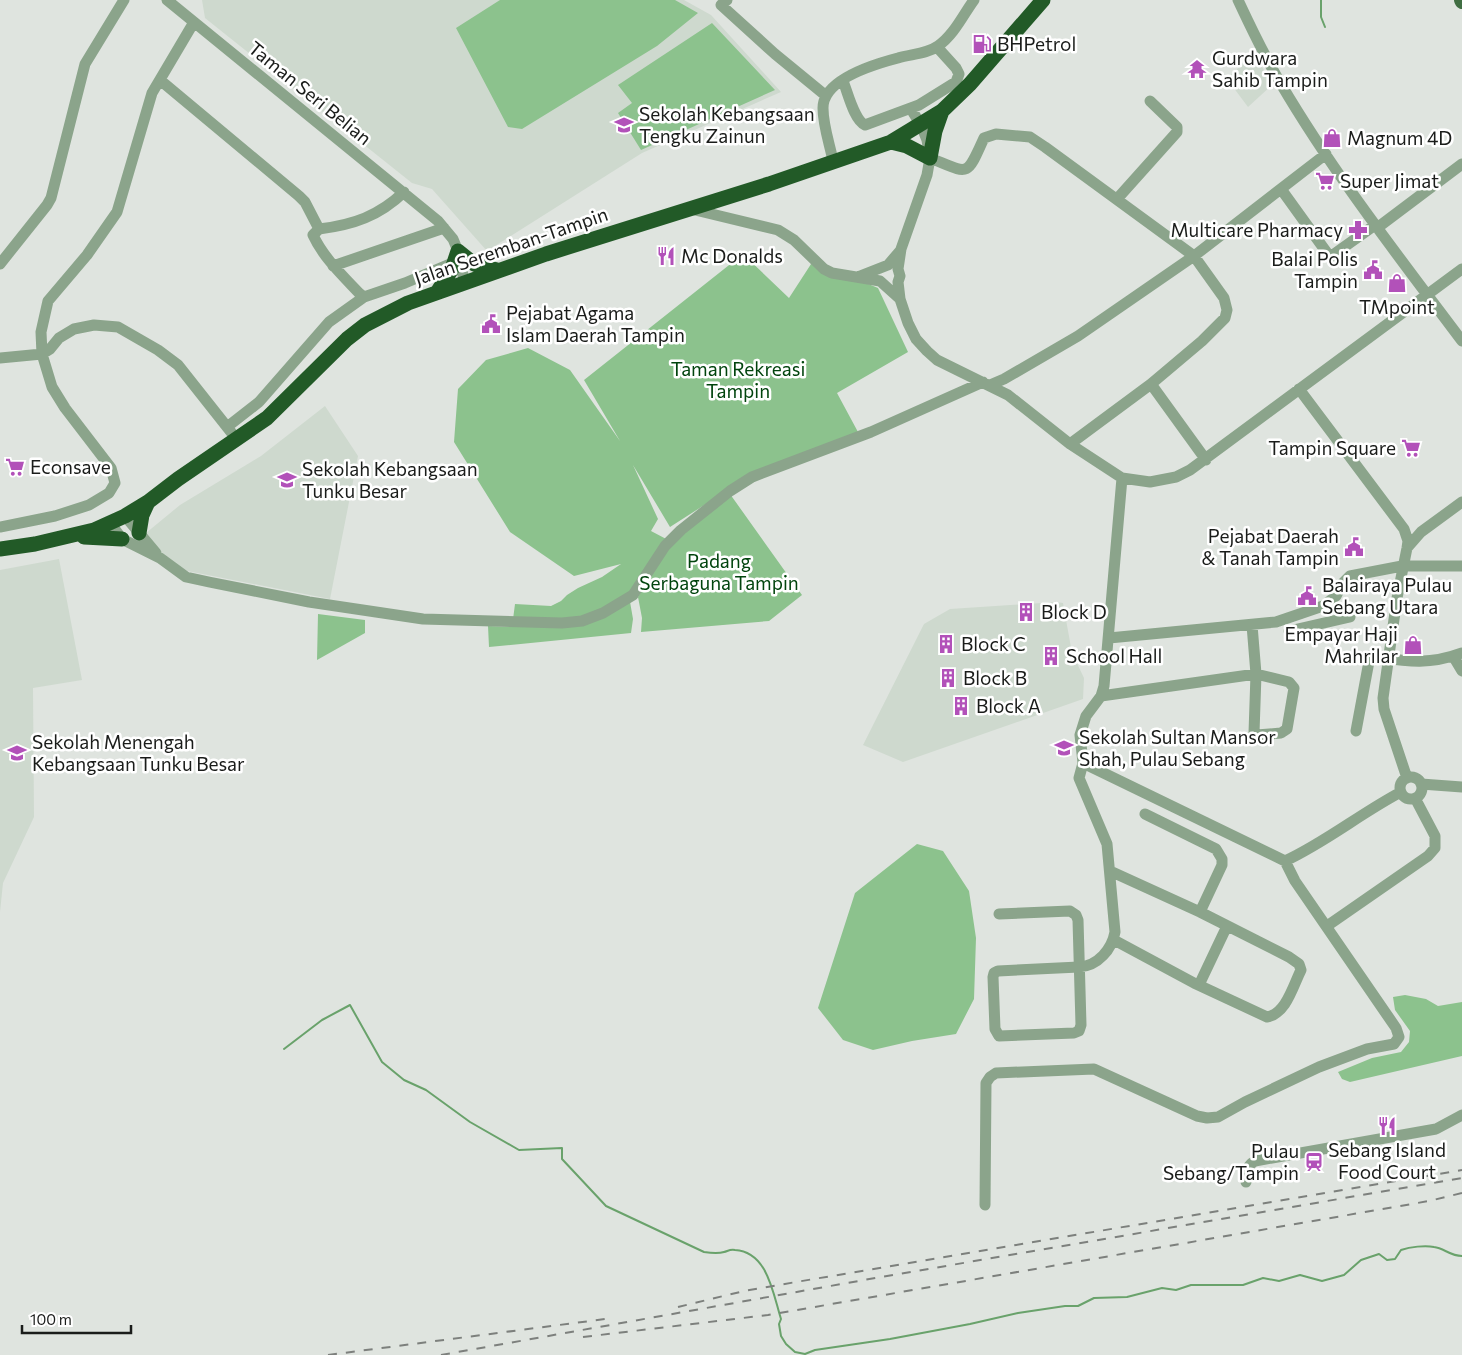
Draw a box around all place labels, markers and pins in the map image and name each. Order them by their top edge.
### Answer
place label: BHPetrol [997,32,1076,55]
fuel station icon: BHPetrol [971,33,993,55]
place label: Gurdwara Sahib Tampin [1212,46,1328,91]
temple icon: Gurdwara Sahib Tampin [1186,58,1208,80]
place label: Sekolah Kebangsaan Tengku Zainun [639,102,815,147]
school or university icon: Sekolah Kebangsaan Tengku Zainun [613,114,635,136]
place label: Magnum 4D [1347,126,1452,149]
shop icon: Magnum 4D [1321,127,1343,149]
place label: Super Jimat [1340,169,1439,192]
supermarket icon: Super Jimat [1314,170,1336,192]
place label: Multicare Pharmacy [1170,218,1343,241]
pharmacy icon: Multicare Pharmacy [1347,219,1369,241]
place label: Mc Donalds [681,244,783,267]
restaurant icon: Mc Donalds [655,245,677,267]
place label: Balai Polis Tampin [1271,247,1358,292]
public building icon: Balai Polis Tampin [1362,259,1384,281]
shop icon: TMpoint [1386,272,1408,294]
place label: TMpoint [1359,295,1435,318]
place label: Pejabat Agama Islam Daerah Tampin [506,301,685,346]
public building icon: Pejabat Agama Islam Daerah Tampin [480,313,502,335]
place label: Tampin Square [1268,436,1396,459]
supermarket icon: Tampin Square [1400,437,1422,459]
place label: Econsave [30,455,111,478]
supermarket icon: Econsave [4,456,26,478]
place label: Sekolah Kebangsaan Tunku Besar [302,457,478,502]
school or university icon: Sekolah Kebangsaan Tunku Besar [276,469,298,491]
place label: Pejabat Daerah & Tanah Tampin [1202,524,1339,569]
public building icon: Pejabat Daerah & Tanah Tampin [1343,536,1365,558]
place label: Balairaya Pulau Sebang Utara [1322,573,1452,618]
public building icon: Balairaya Pulau Sebang Utara [1296,585,1318,607]
place label: Block D [1041,600,1107,623]
building icon: Block D [1015,601,1037,623]
place label: Empayar Haji Mahrilar [1284,622,1398,667]
place label: Block C [961,632,1026,655]
building icon: Block C [935,633,957,655]
shop icon: Empayar Haji Mahrilar [1402,634,1424,656]
place label: School Hall [1066,644,1162,667]
building icon: School Hall [1040,645,1062,667]
place label: Block B [963,666,1027,689]
building icon: Block B [937,667,959,689]
place label: Block A [976,694,1041,717]
building icon: Block A [950,695,972,717]
place label: Sekolah Sultan Mansor Shah, Pulau Sebang [1079,725,1276,770]
place label: Sekolah Menengah Kebangsaan Tunku Besar [32,730,245,775]
school or university icon: Sekolah Sultan Mansor Shah, Pulau Sebang [1053,737,1075,759]
school or university icon: Sekolah Menengah Kebangsaan Tunku Besar [6,742,28,764]
restaurant icon: Sebang Island Food Court [1376,1115,1398,1137]
place label: Sebang Island Food Court [1328,1138,1446,1183]
place label: Pulau Sebang/Tampin [1163,1139,1299,1184]
station icon: Pulau Sebang/Tampin [1303,1151,1325,1173]

